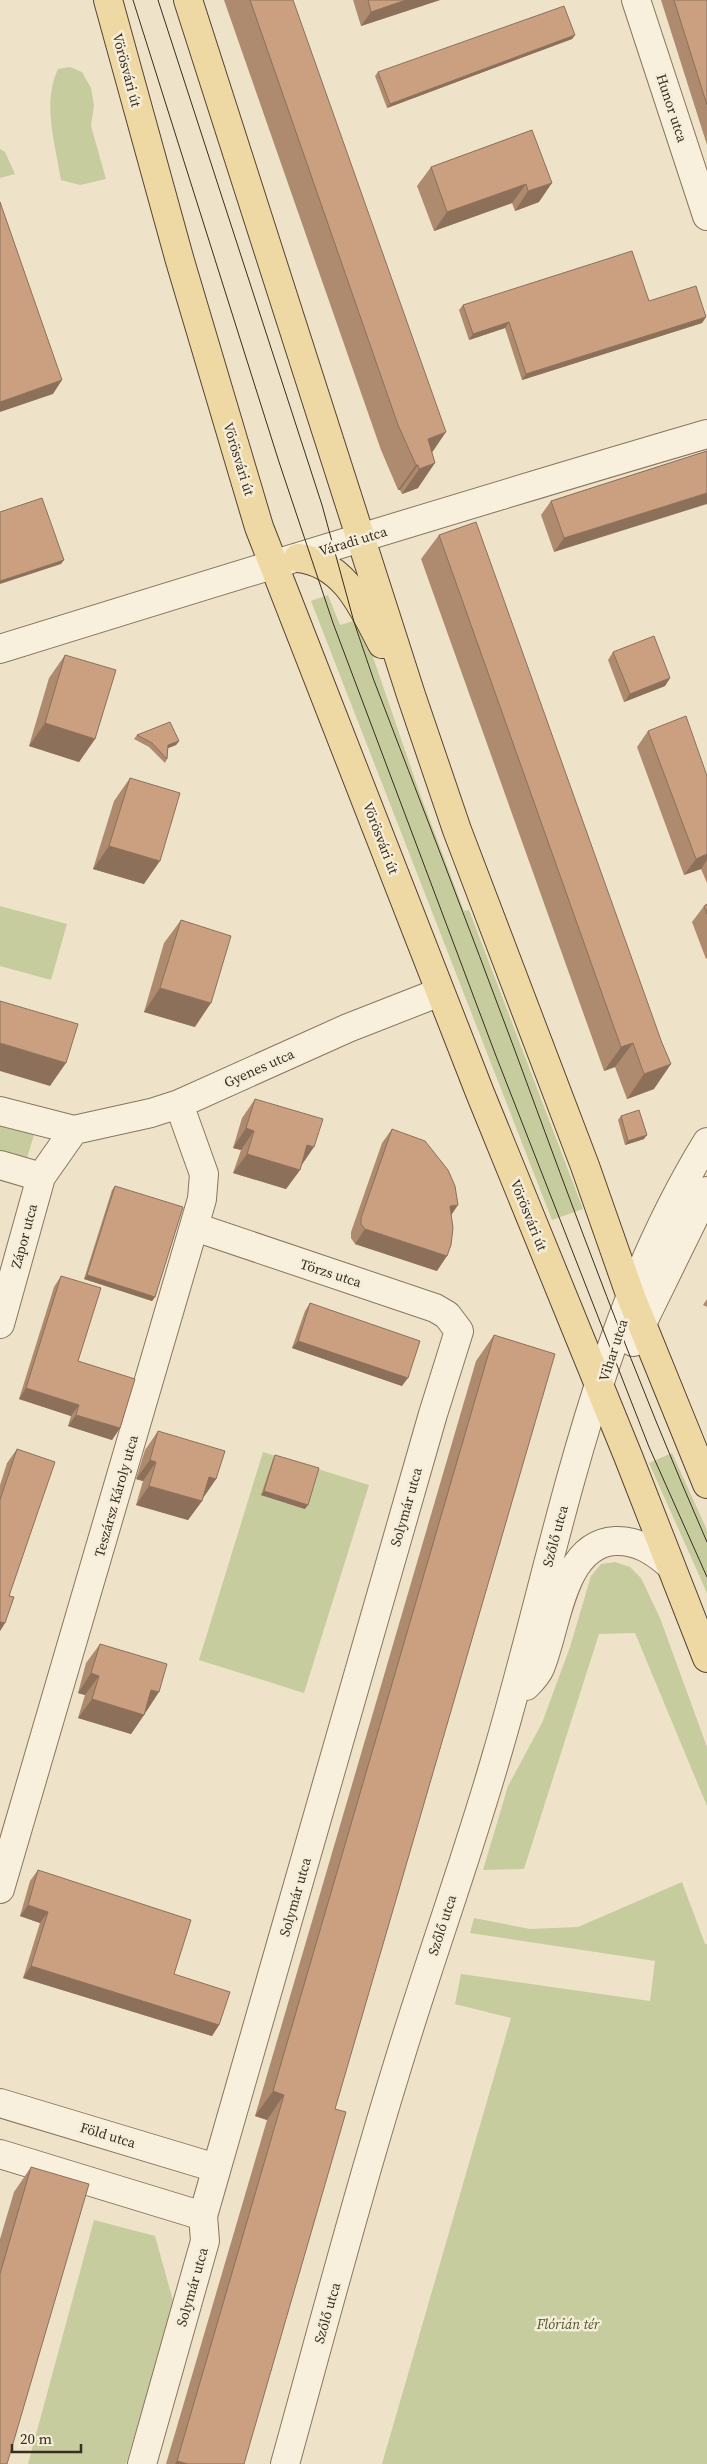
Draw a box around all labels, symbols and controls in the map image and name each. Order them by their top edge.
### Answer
street label: Vörösvári út [108,31,147,110]
street label: Hunor utca [652,71,693,146]
street label: Vörösvári út [218,420,260,499]
street label: Váradi utca [316,521,390,561]
street label: Vörösvári út [358,799,404,877]
street label: Gyenes utca [221,1043,298,1092]
street label: Vörösvári út [506,1176,553,1254]
street label: Zápor utca [6,1201,42,1271]
street label: Törzs utca [298,1254,365,1293]
street label: Vihar utca [594,1315,633,1384]
street label: Teszársz Károly utca [89,1432,143,1559]
street label: Solymár utca [385,1464,427,1549]
street label: Szőlő utca [537,1502,573,1569]
street label: Solymár utca [274,1854,316,1939]
street label: Szőlő utca [423,1891,461,1958]
street label: Föld utca [78,2117,139,2153]
street label: Solymár utca [171,2244,213,2329]
street label: Szőlő utca [309,2279,346,2346]
park label: Flórián tér [536,2314,600,2334]
scale bar [12,2422,81,2454]
text: 20 m [20,2428,52,2449]

